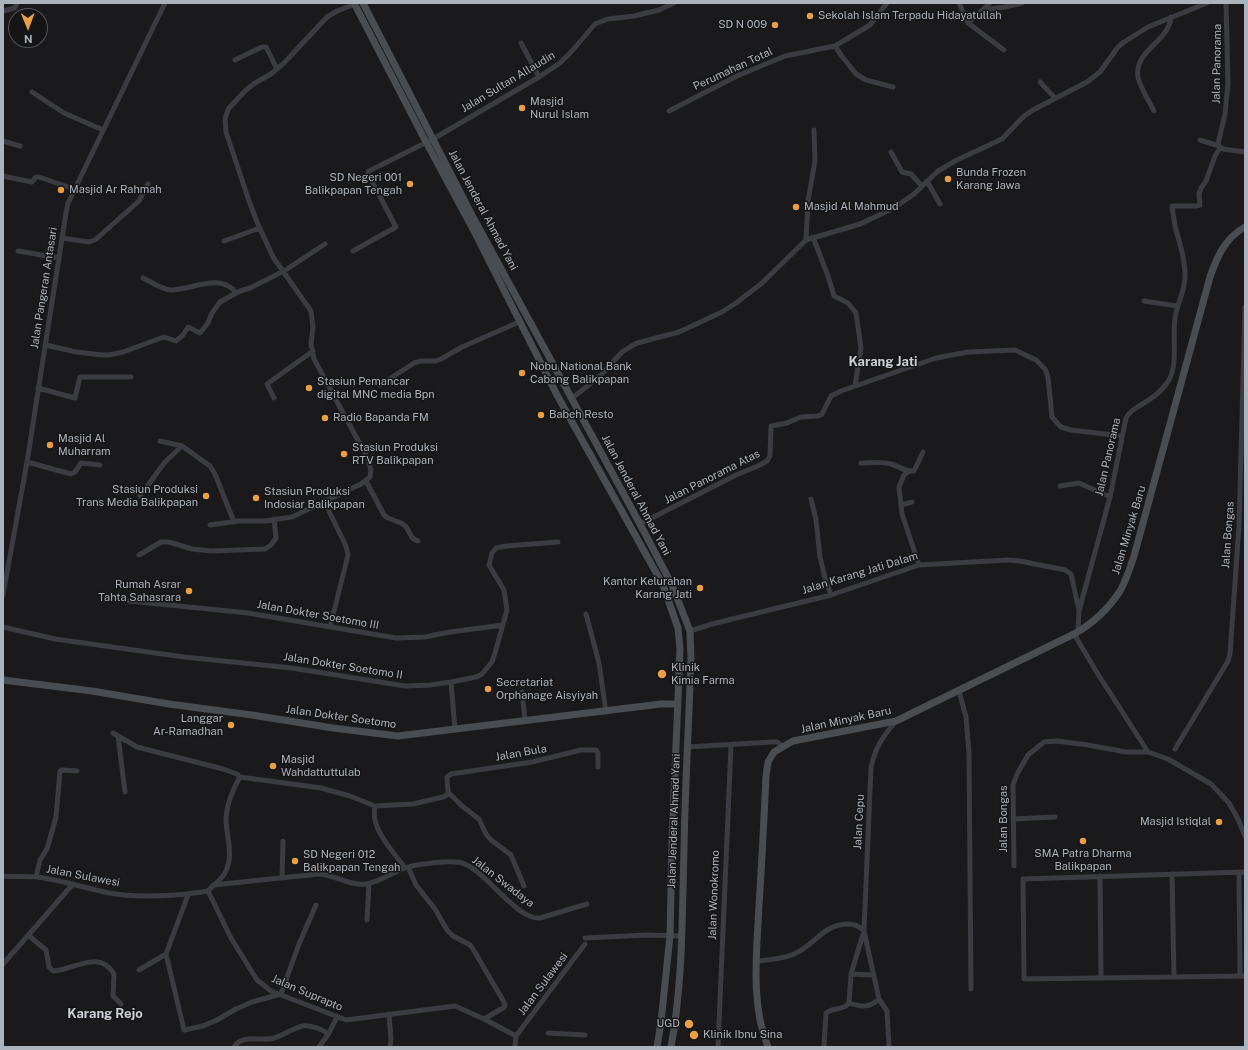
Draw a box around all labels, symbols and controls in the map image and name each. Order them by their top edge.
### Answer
north arrow [8,8,48,48]
place label: Sekolah Islam Terpadu Hidayatullah [818,9,1002,23]
marker: Sekolah Islam Terpadu Hidayatullah [805,11,815,21]
place label: SD N 009 [718,18,767,32]
marker: SD N 009 [770,20,780,30]
street label: Jalan Panorama [1210,24,1224,104]
text: N [24,33,33,45]
street label: Perumahan Total [691,45,775,93]
street label: Jalan Sultan Allaudin [459,49,557,115]
place label: Masjid Nurul Islam [530,95,589,121]
marker: Masjid Nurul Islam [517,103,527,113]
street label: Jalan Jenderal Ahmad Yani [446,147,520,273]
place label: Bunda Frozen Karang Jawa [956,166,1026,192]
place label: SD Negeri 001 Balikpapan Tengah [305,171,402,197]
marker: Bunda Frozen Karang Jawa [943,174,953,184]
marker: SD Negeri 001 Balikpapan Tengah [405,179,415,189]
place label: Masjid Ar Rahmah [69,183,162,197]
marker: Masjid Ar Rahmah [56,185,66,195]
place label: Masjid Al Mahmud [804,200,899,214]
marker: Masjid Al Mahmud [791,202,801,212]
street label: Jalan Pangeran Antasari [28,226,60,350]
district label: Karang Jati [848,354,918,370]
place label: Nobu National Bank Cabang Balikpapan [530,360,632,386]
marker: Nobu National Bank Cabang Balikpapan [517,368,527,378]
place label: Stasiun Pemancar digital MNC media Bpn [317,375,435,401]
marker: Stasiun Pemancar digital MNC media Bpn [304,383,314,393]
place label: Babeh Resto [549,408,614,422]
marker: Babeh Resto [536,410,546,420]
place label: Radio Bapanda FM [333,411,429,425]
marker: Radio Bapanda FM [320,413,330,423]
street label: Jalan Panorama [1093,417,1123,497]
place label: Masjid Al Muharram [58,432,111,458]
street label: Jalan Jenderal Ahmad Yani [599,432,673,558]
marker: Masjid Al Muharram [45,440,55,450]
place label: Stasiun Produksi RTV Balikpapan [352,441,438,467]
street label: Jalan Panorama Atas [662,447,762,507]
marker: Stasiun Produksi RTV Balikpapan [339,449,349,459]
place label: Stasiun Produksi Trans Media Balikpapan [76,483,198,509]
street label: Jalan Minyak Baru [1109,484,1149,576]
place label: Stasiun Produksi Indosiar Balikpapan [264,485,365,511]
marker: Stasiun Produksi Trans Media Balikpapan [201,491,211,501]
marker: Stasiun Produksi Indosiar Balikpapan [251,493,261,503]
street label: Jalan Bongas [1219,501,1237,569]
street label: Jalan Karang Jati Dalam [800,549,920,597]
place label: Kantor Kelurahan Karang Jati [603,575,692,601]
place label: Rumah Asrar Tahta Sahasrara [98,578,181,604]
marker: Kantor Kelurahan Karang Jati [695,583,705,593]
marker: Rumah Asrar Tahta Sahasrara [184,586,194,596]
street label: Jalan Dokter Soetomo III [256,598,380,632]
street label: Jalan Dokter Soetomo II [282,650,404,682]
place label: Klinik Kimia Farma [671,661,735,687]
marker: Klinik Kimia Farma [656,668,668,680]
place label: Secretariat Orphanage Aisyiyah [496,676,598,702]
marker: Secretariat Orphanage Aisyiyah [483,684,493,694]
street label: Jalan Dokter Soetomo [285,703,397,731]
street label: Jalan Minyak Baru [800,704,892,736]
place label: Langgar Ar-Ramadhan [153,712,223,738]
marker: Langgar Ar-Ramadhan [226,720,236,730]
street label: Jalan Bula [494,742,548,764]
place label: Masjid Wahdattuttulab [281,753,361,779]
street label: Jalan Jenderal Ahmad Yani [665,753,683,889]
marker: Masjid Wahdattuttulab [268,761,278,771]
street label: Jalan Bongas [997,786,1011,852]
street label: Jalan Cepu [851,794,867,850]
place label: Masjid Istiqlal [1140,815,1211,829]
marker: Masjid Istiqlal [1214,817,1224,827]
marker: SMA Patra Dharma Balikpapan [1078,836,1088,846]
place label: SMA Patra Dharma Balikpapan [1034,847,1132,873]
place label: SD Negeri 012 Balikpapan Tengah [303,848,400,874]
street label: Jalan Wonokromo [706,850,722,940]
street label: Jalan Swadaya [469,854,537,910]
marker: SD Negeri 012 Balikpapan Tengah [290,856,300,866]
street label: Jalan Sulawesi [45,862,121,890]
street label: Jalan Sulawesi [515,950,571,1018]
street label: Jalan Suprapto [269,972,345,1014]
district label: Karang Rejo [67,1006,143,1022]
place label: UGD [657,1017,680,1031]
marker: UGD [683,1018,695,1030]
place label: Klinik Ibnu Sina [703,1028,782,1042]
marker: Klinik Ibnu Sina [688,1029,700,1041]

